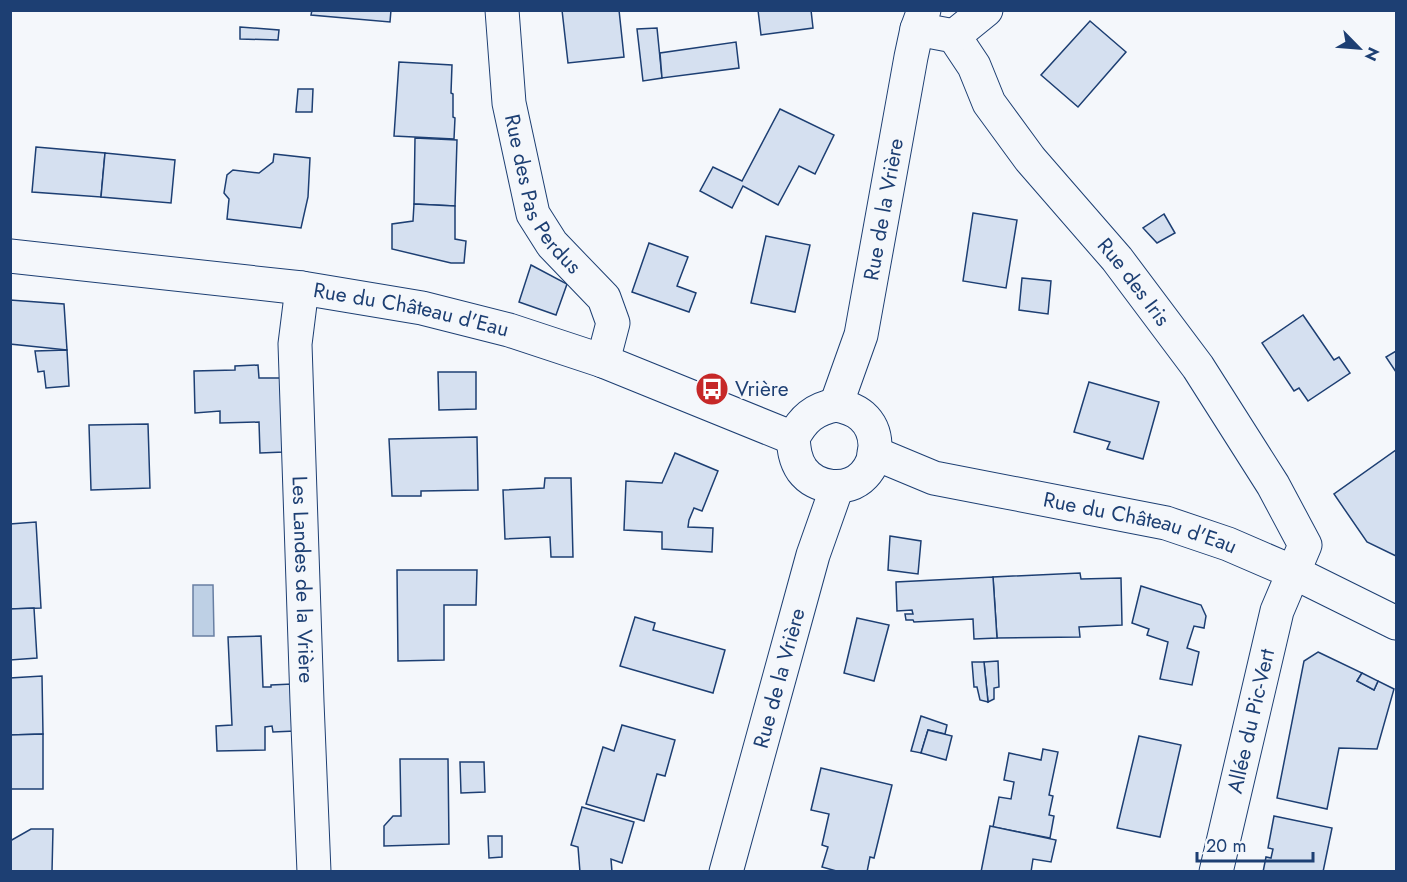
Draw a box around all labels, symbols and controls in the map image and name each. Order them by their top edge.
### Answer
north arrow [1329,18,1389,78]
text: N [1359,44,1385,65]
street label: Rue des Pas Perdus [497,111,588,281]
street label: Rue de la Vrière [856,136,911,283]
street label: Rue des Iris [1090,231,1177,332]
street label: Rue du Château d'Eau [311,275,512,344]
bus stop icon: Vrière [694,371,730,407]
place label: Vrière [735,374,789,404]
street label: Les Landes de la Vrière [284,475,321,684]
street label: Rue du Château d'Eau [1041,485,1242,561]
street label: Rue de la Vrière [746,605,813,752]
street label: Allée du Pic-Vert [1220,646,1282,796]
scale bar [1197,825,1312,863]
text: 20 m [1206,833,1246,859]

